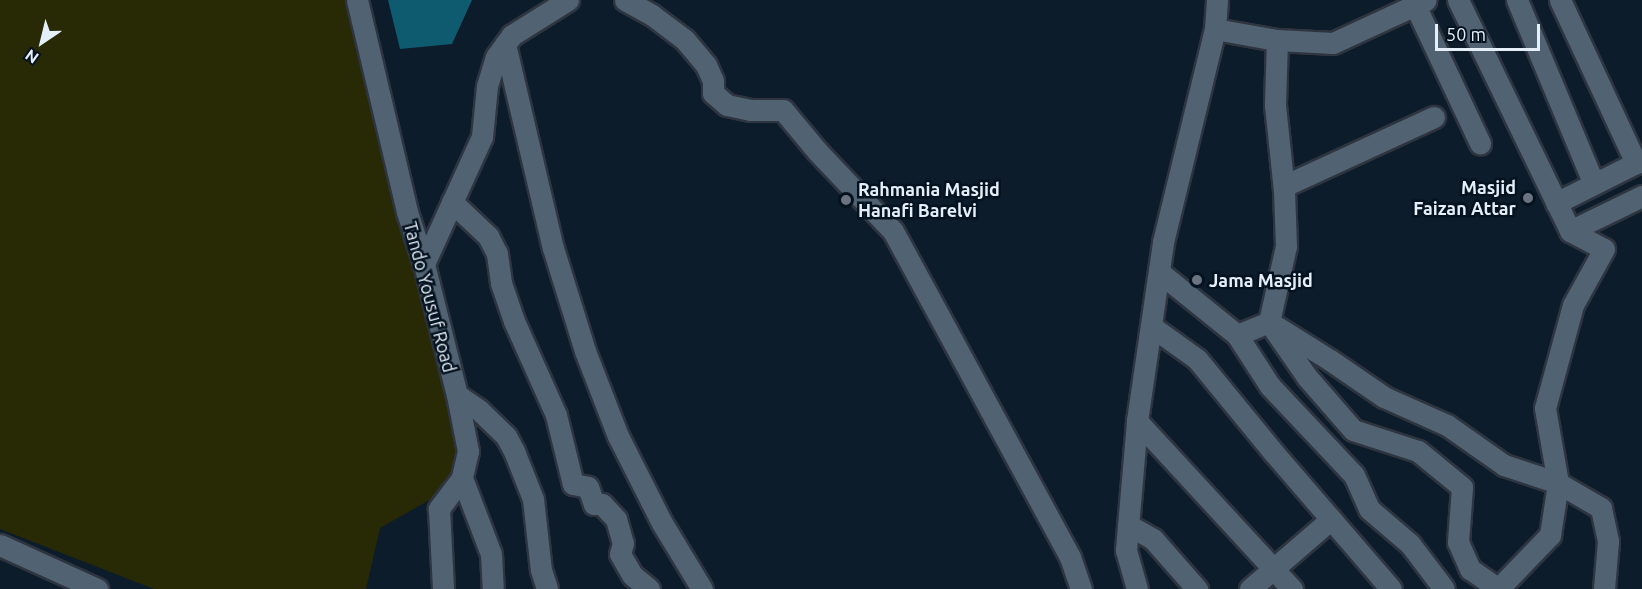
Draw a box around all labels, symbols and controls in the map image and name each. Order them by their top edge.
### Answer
north arrow [12,12,72,72]
scale bar [1438,12,1543,50]
text: 50 m [1446,24,1486,44]
text: N [22,46,42,68]
place label: Masjid Faizan Attar [1413,177,1516,219]
place label: Rahmania Masjid Hanafi Barelvi [858,179,1000,222]
marker: Masjid Faizan Attar [1521,191,1535,205]
marker: Rahmania Masjid Hanafi Barelvi [839,193,853,207]
street label: Tando Yousuf Road [400,219,460,375]
place label: Jama Masjid [1209,269,1313,291]
marker: Jama Masjid [1190,273,1204,287]

